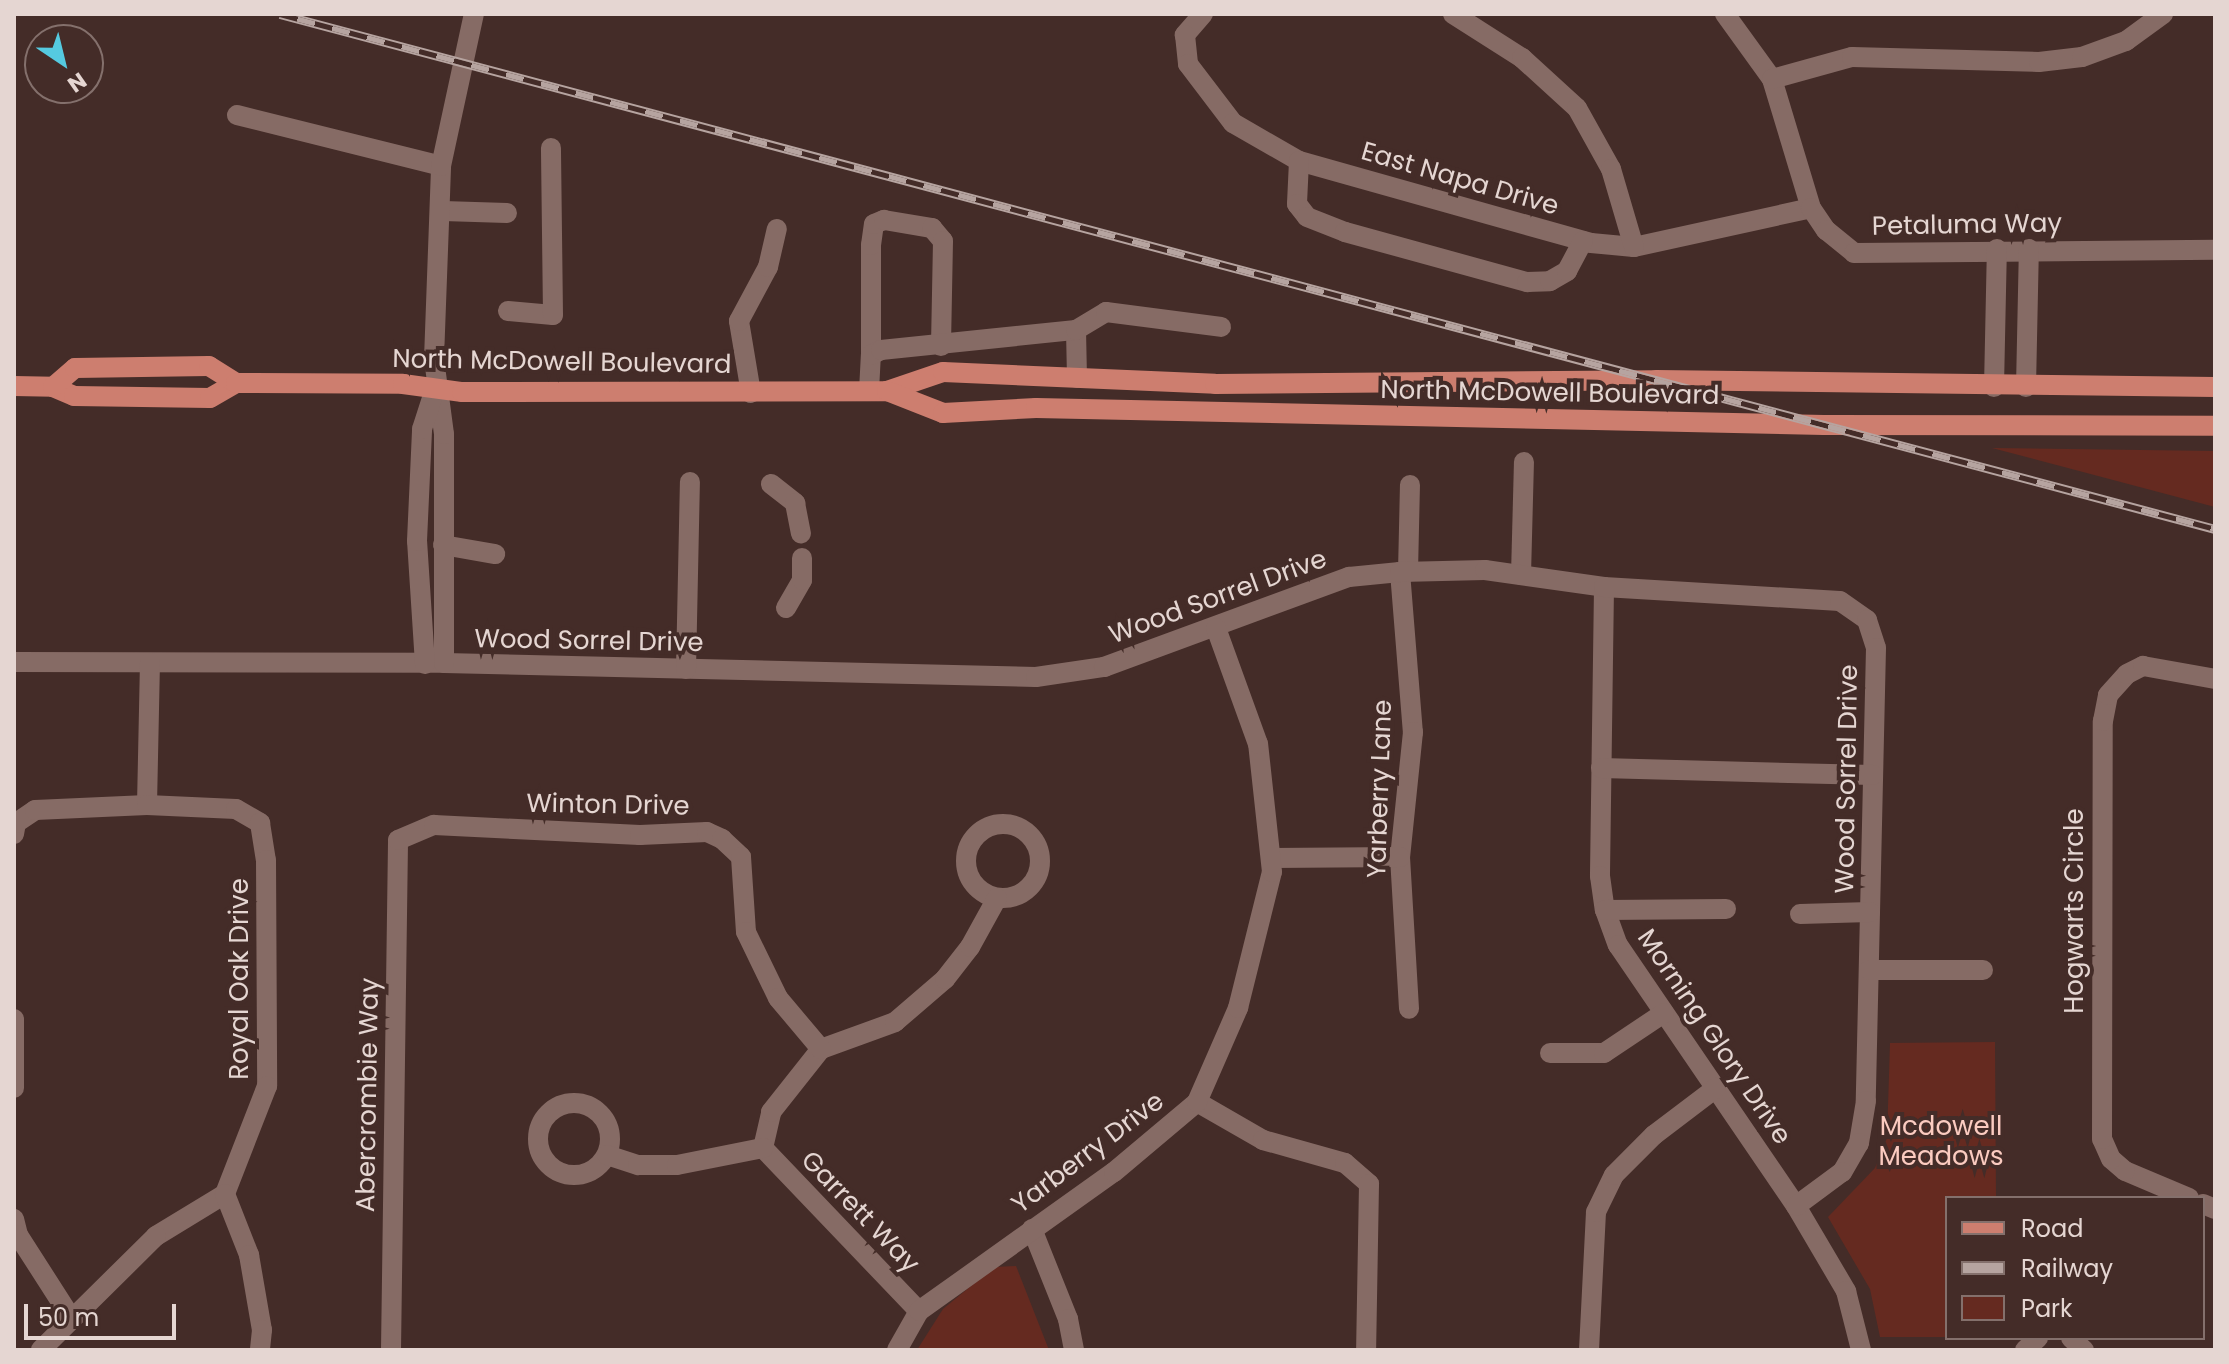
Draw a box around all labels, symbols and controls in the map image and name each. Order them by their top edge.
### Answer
north arrow [24,24,104,104]
text: N [61,65,93,100]
street label: East Napa Drive [1358,136,1562,222]
street label: Petaluma Way [1872,208,2062,242]
street label: North McDowell Boulevard [392,343,732,381]
street label: North McDowell Boulevard [1380,374,1720,412]
street label: Wood Sorrel Drive [1105,543,1331,651]
street label: Wood Sorrel Drive [474,623,704,659]
street label: Wood Sorrel Drive [1829,664,1865,894]
street label: Yarberry Lane [1361,699,1399,879]
street label: Winton Drive [526,788,690,822]
street label: Hogwarts Circle [2059,808,2091,1014]
street label: Royal Oak Drive [224,878,256,1080]
street label: Morning Glory Drive [1630,924,1798,1150]
street label: Abercrombie Way [350,978,386,1212]
street label: Yarberry Drive [1006,1086,1170,1220]
park label: Mcdowell Meadows [1878,1111,2004,1172]
street label: Garrett Way [794,1145,926,1279]
legend [1945,1196,2205,1340]
text: Road [2021,1212,2083,1245]
text: Railway [2021,1252,2113,1285]
scale bar [28,1288,180,1338]
text: Park [2021,1292,2072,1325]
text: 50 m [38,1301,99,1334]

